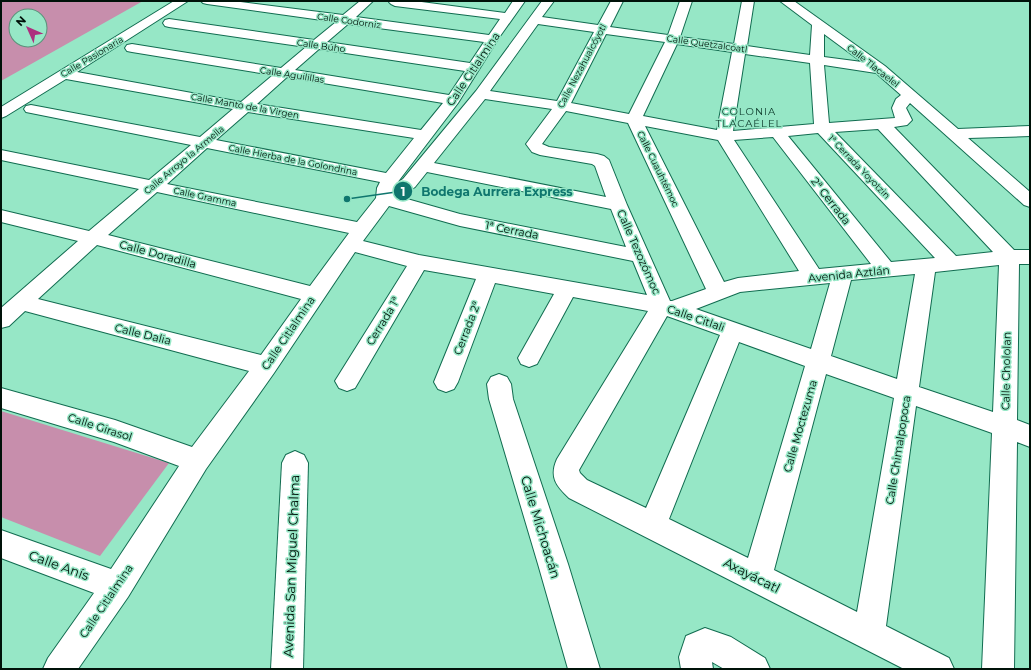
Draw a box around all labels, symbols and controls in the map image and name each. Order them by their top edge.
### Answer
north arrow [8,8,48,48]
street label: Calle Codorniz [316,11,382,30]
text: N [13,13,29,29]
street label: Calle Nezahualcóyotl [555,22,608,110]
street label: Calle Citlalmina [443,30,503,108]
street label: Calle Quetzalcóatl [666,32,748,55]
street label: Calle Pasionaria [58,34,125,80]
street label: Calle Búho [296,37,346,54]
street label: Calle Tlacaelel [845,42,902,89]
street label: Calle Aguilillas [259,64,325,85]
street label: Calle Manto de la Virgen [190,91,300,120]
district label: COLONIA TLACAÉLEL [716,105,782,130]
street label: Calle Arroyo la Armella [141,123,226,196]
street label: Calle Cuauhtémoc [635,129,682,209]
street label: 1ª Cerrada Yoyotzin [826,132,893,201]
street label: Calle Hierba de la Golondrina [228,142,358,177]
street label: 2ª Cerrada [808,174,854,228]
callout: Bodega Aurrera Express [393,179,581,203]
street label: Calle Gramma [173,184,238,209]
text: 1 [401,184,405,199]
text: Bodega Aurrera Express [421,184,573,199]
street label: Calle Tezozómoc [614,207,664,297]
street label: 1ª Cerrada [484,218,540,242]
street label: Calle Doradilla [118,237,198,271]
street label: Avenida Aztlán [807,263,891,285]
street label: Calle Citlalmina [258,294,318,372]
street label: Cerrada 1ª [363,294,403,348]
street label: Cerrada 2ª [450,299,484,357]
street label: Calle Citlali [665,302,727,334]
street label: Calle Dalia [113,320,173,348]
street label: Calle Chololan [998,332,1014,410]
street label: Calle Moctezuma [780,378,820,474]
street label: Calle Chimalpopoca [882,394,914,506]
street label: Calle Girasol [66,410,134,444]
street label: Avenida San Miguel Chalma [280,474,302,658]
street label: Calle Michoacán [518,474,564,580]
street label: Calle Anís [27,547,91,583]
street label: Axayácatl [721,554,783,596]
street label: Calle Citlalmina [76,562,136,640]

